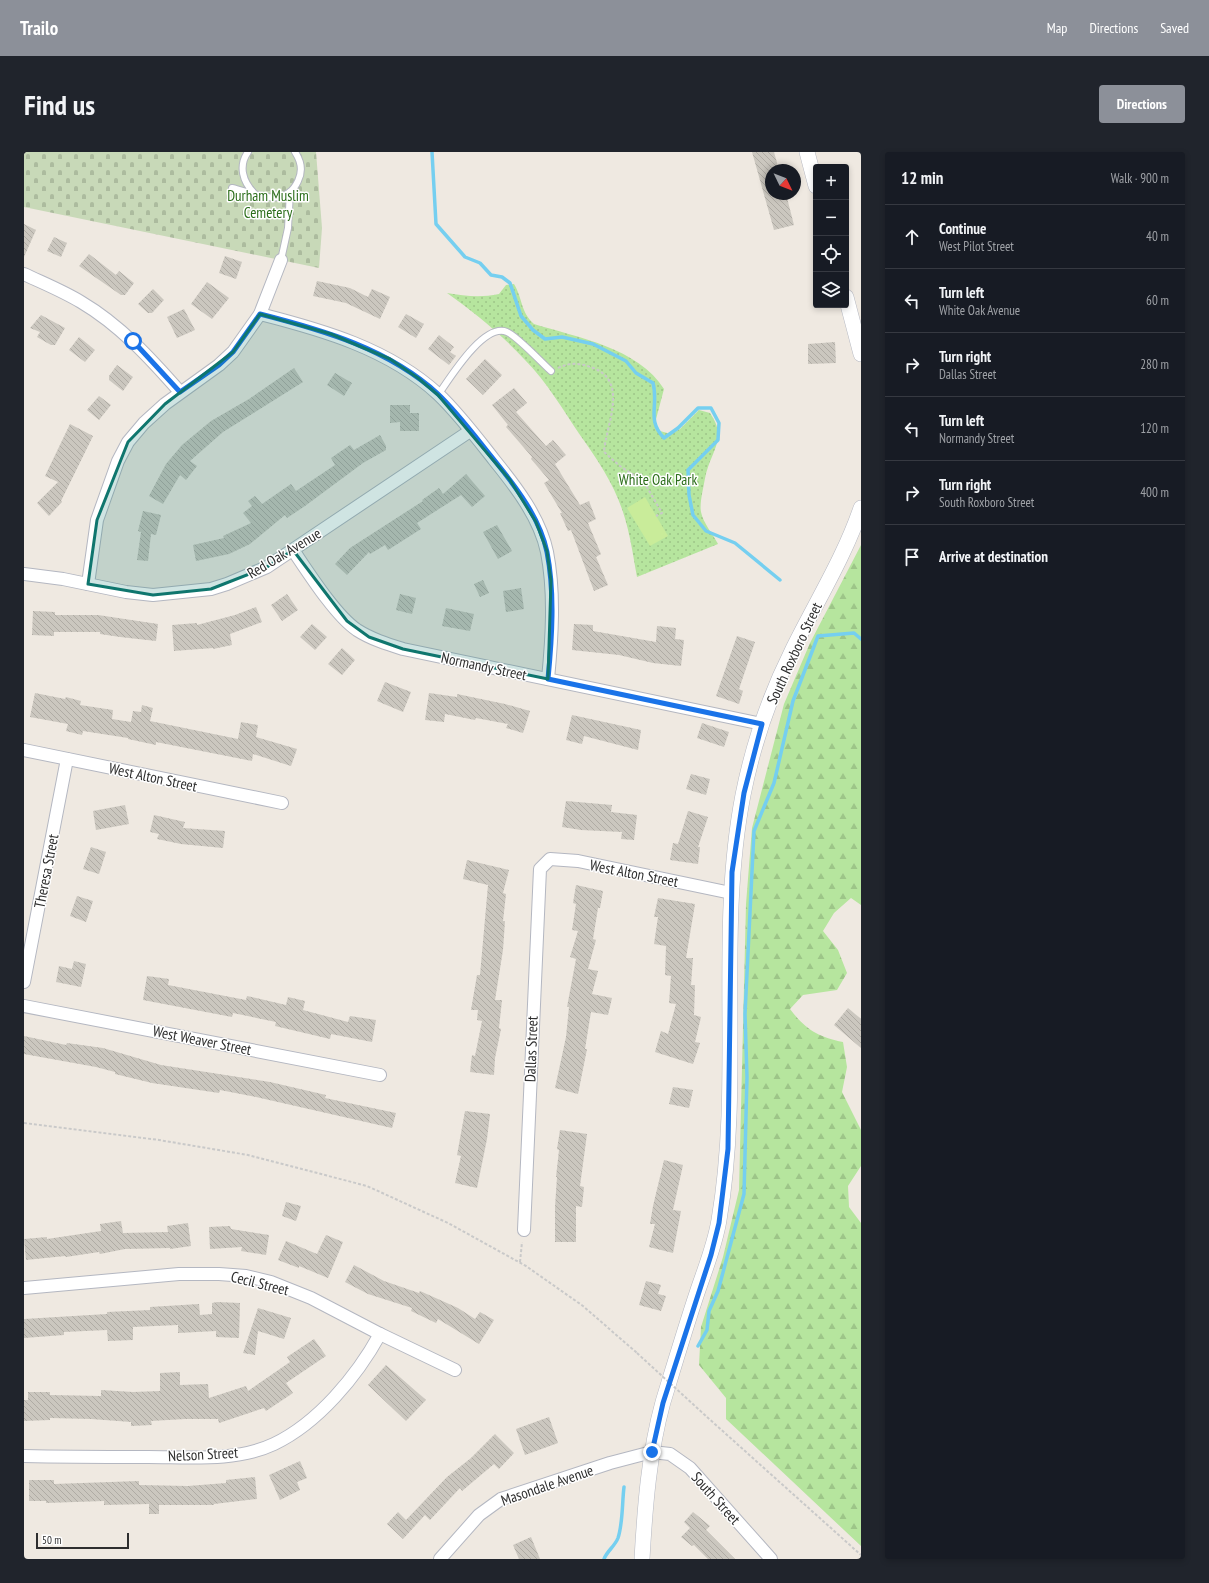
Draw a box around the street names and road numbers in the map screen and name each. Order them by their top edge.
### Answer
street label: Red Oak Avenue [244,524,324,582]
street label: South Roxboro Street [762,599,826,707]
street label: Normandy Street [439,648,529,684]
street label: West Alton Street [107,758,199,796]
street label: Theresa Street [30,832,62,910]
street label: West Alton Street [588,855,680,891]
street label: Dallas Street [520,1016,542,1082]
street label: West Weaver Street [151,1021,253,1059]
street label: Cecil Street [229,1267,291,1299]
street label: Nelson Street [167,1443,239,1465]
street label: Masondale Avenue [498,1460,596,1510]
street label: South Street [687,1468,745,1528]

